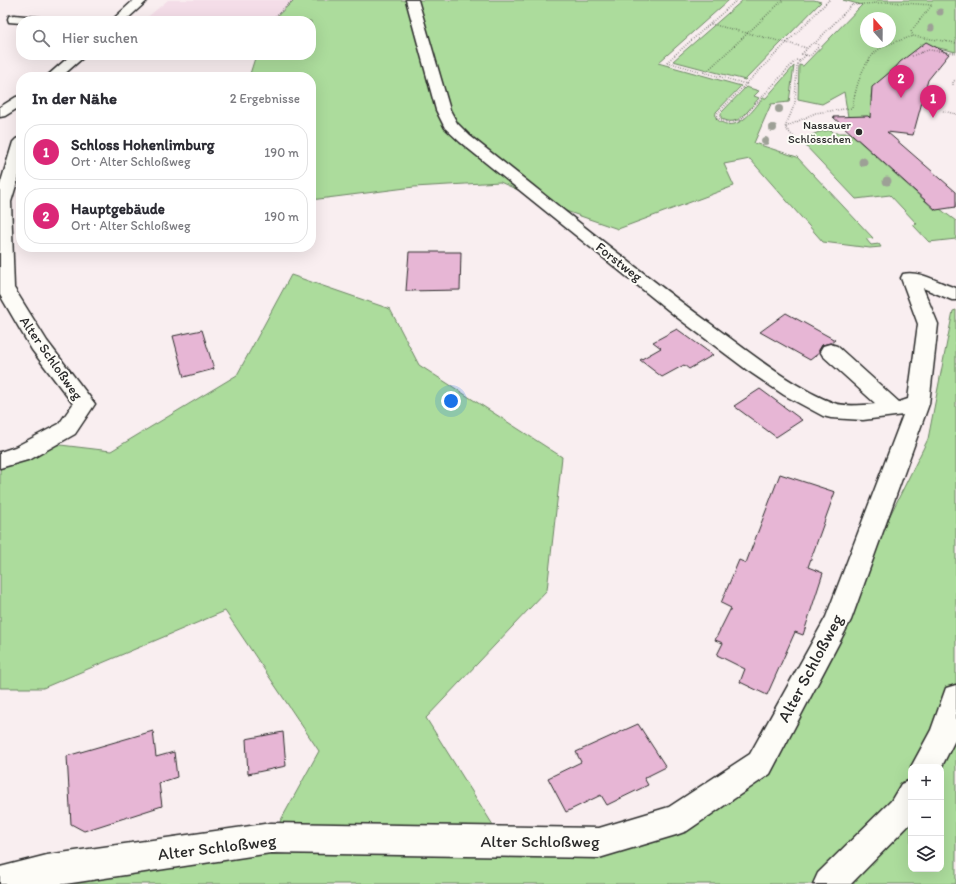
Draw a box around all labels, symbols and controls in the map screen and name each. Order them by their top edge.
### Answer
north arrow [860,12,896,48]
search box [16,16,316,60]
icon: search [30,27,52,49]
text: Hier suchen [62,29,138,47]
pin: 2 [888,65,914,98]
pin: 1 [920,85,946,118]
text: In der Nähe [32,88,117,108]
text: 2 Ergebnisse [230,91,300,106]
place label: Nassauer Schlösschen [788,118,852,146]
marker: Nassauer Schlösschen [854,127,864,137]
text: Schloss Hohenlimburg [71,136,215,154]
text: 1 [43,145,49,160]
text: 190 m [264,145,299,160]
text: Ort · Alter Schloßweg [71,154,191,169]
text: Hauptgebäude [71,200,165,218]
text: 2 [43,209,49,224]
text: 190 m [264,209,299,224]
text: Ort · Alter Schloßweg [71,218,191,233]
street label: Forstweg [592,239,646,286]
street label: Alter Schloßweg [16,313,87,404]
your location [441,391,461,411]
street label: Alter Schloßweg [773,610,847,725]
map controls [908,764,944,872]
button: + [908,764,944,800]
button: − [908,800,944,836]
street label: Alter Schloßweg [157,830,278,864]
street label: Alter Schloßweg [480,831,600,851]
button: layers [908,836,944,872]

